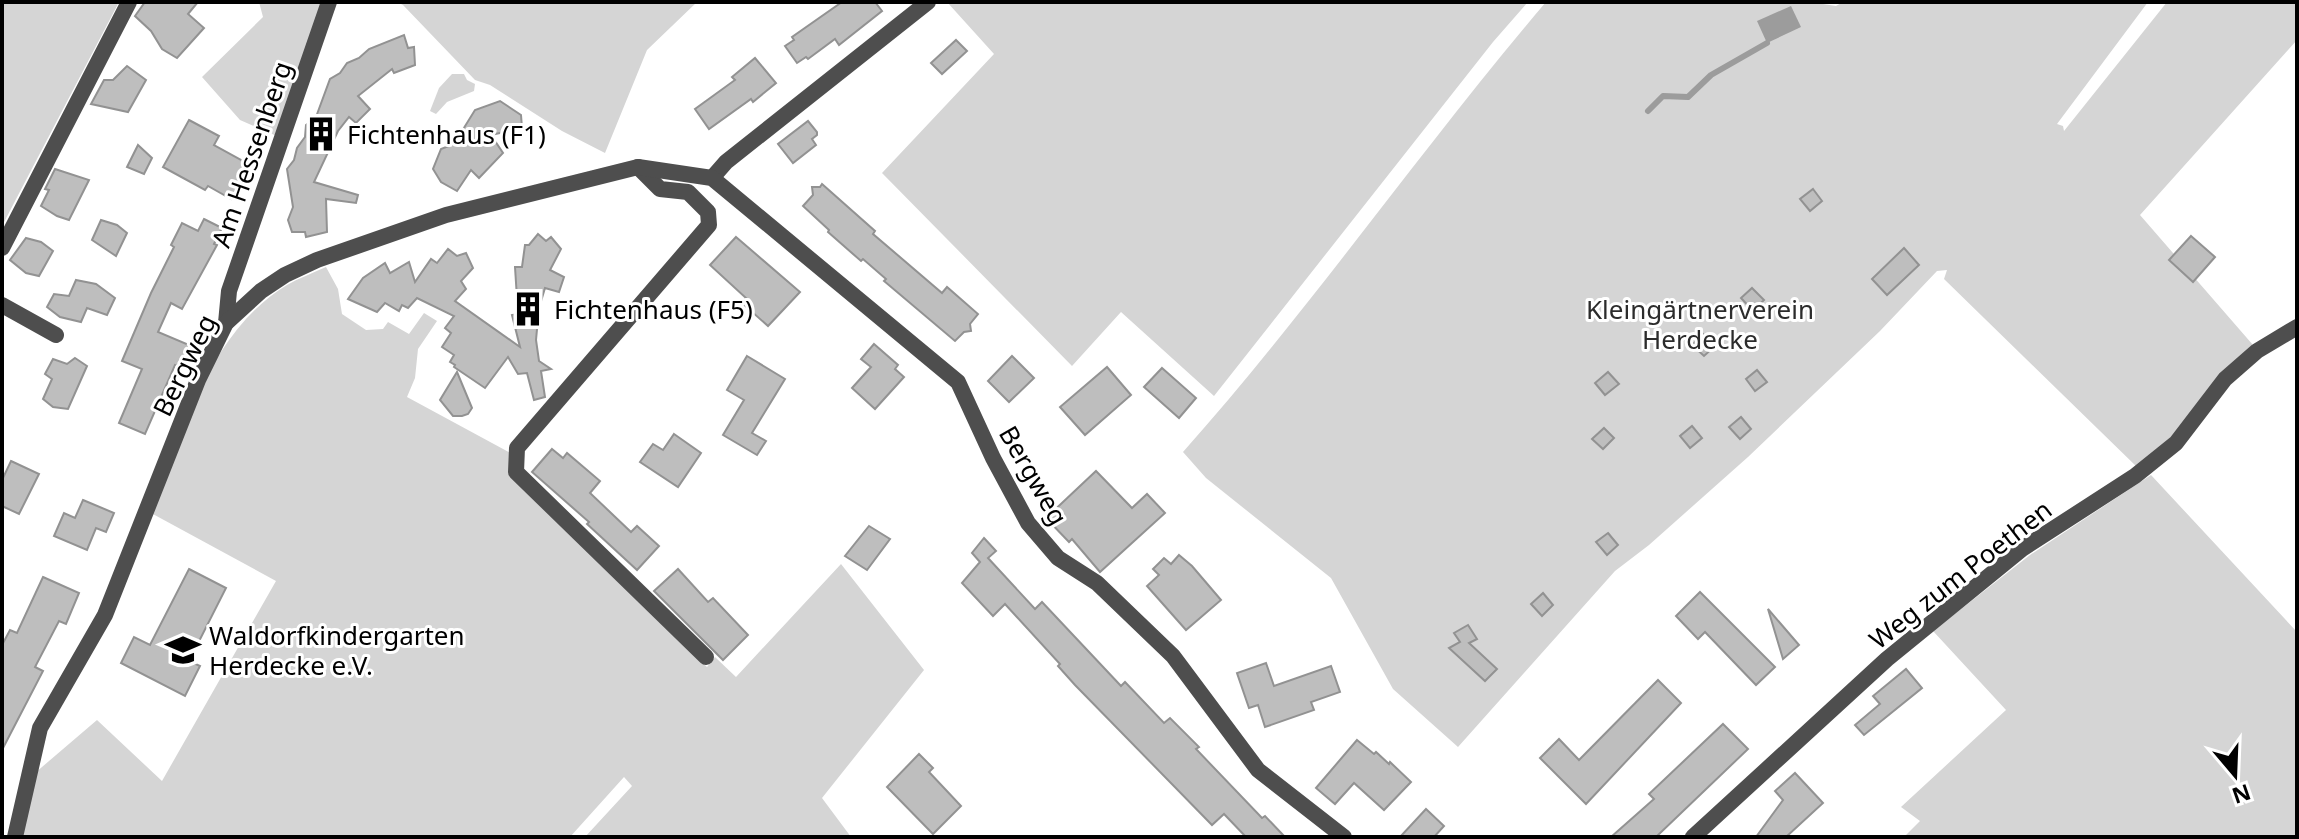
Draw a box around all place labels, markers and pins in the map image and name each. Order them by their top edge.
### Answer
building icon: Fichtenhaus (F1) [302,115,340,153]
place label: Fichtenhaus (F1) [347,116,546,152]
building icon: Fichtenhaus (F5) [509,290,547,328]
place label: Fichtenhaus (F5) [554,291,753,327]
place label: Waldorfkindergarten Herdecke e.V. [209,617,465,683]
school or university icon: Waldorfkindergarten Herdecke e.V. [164,631,202,669]

